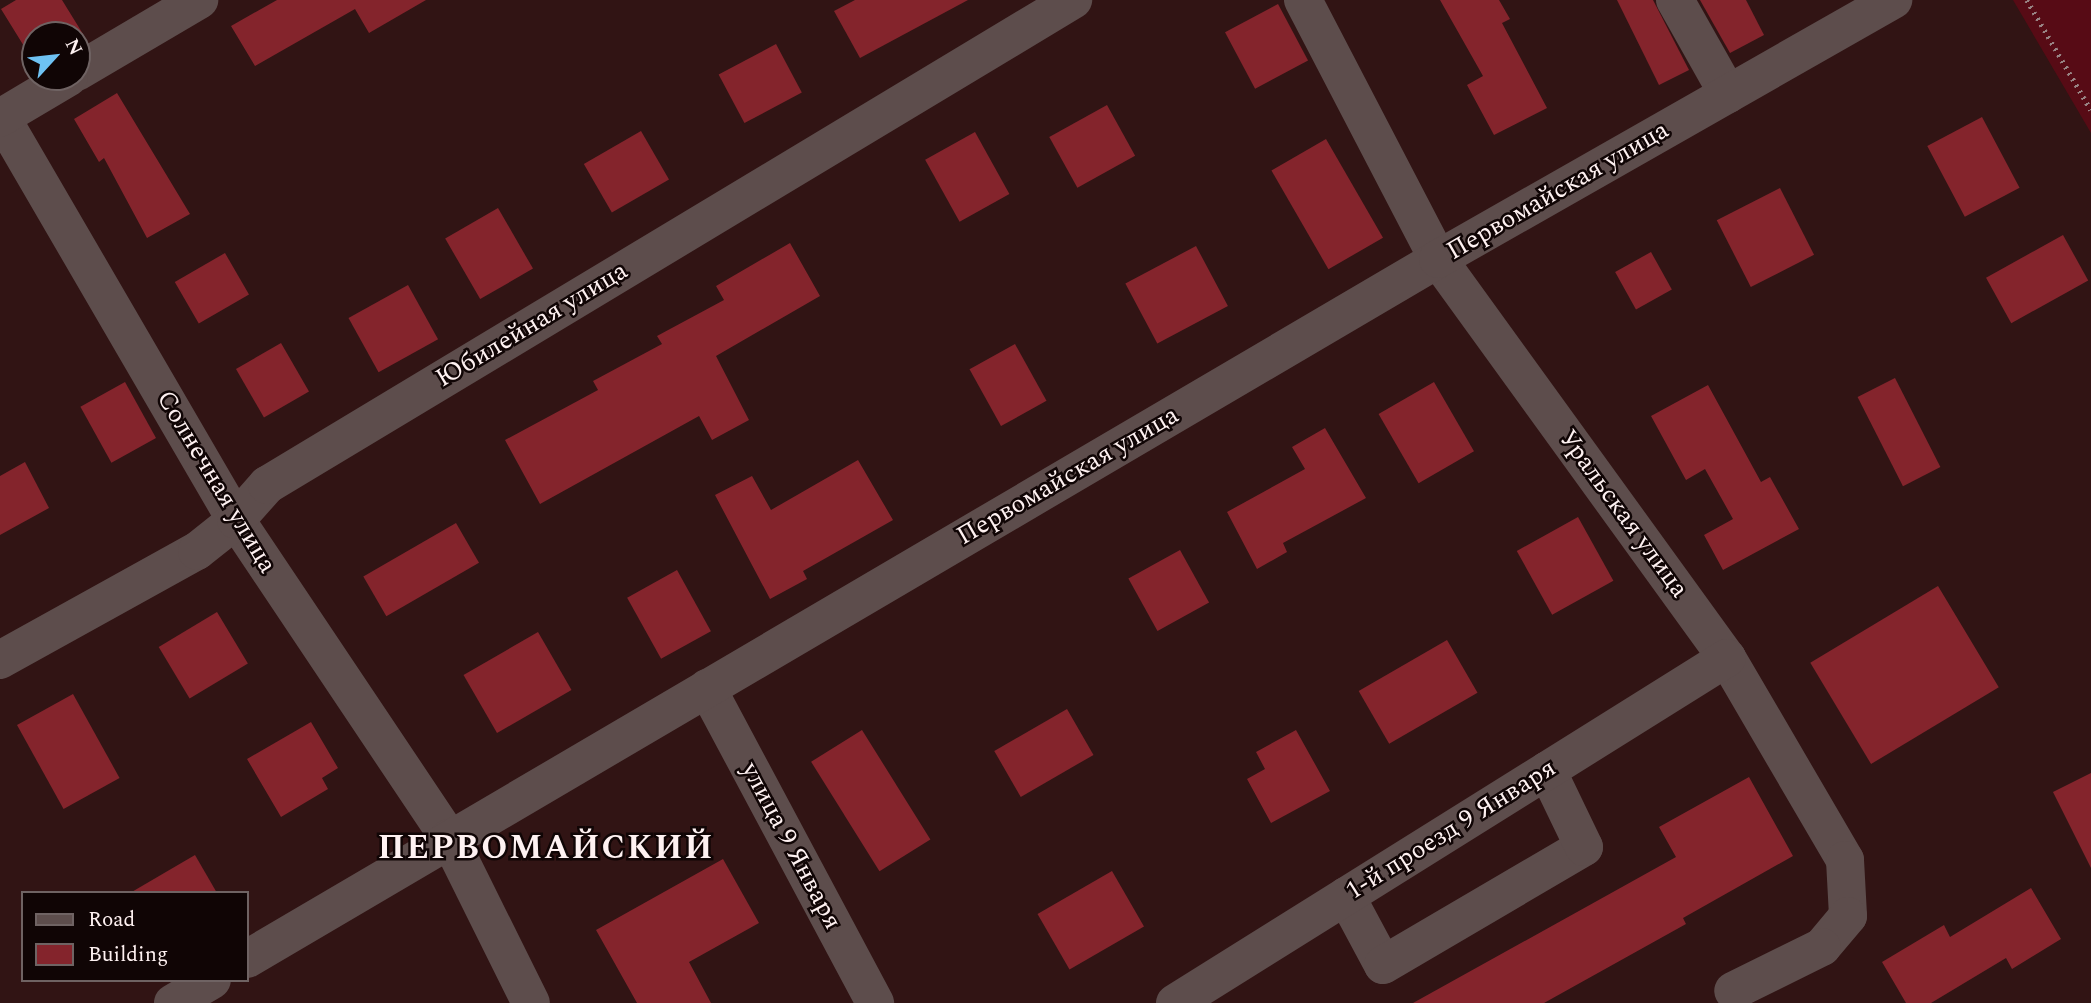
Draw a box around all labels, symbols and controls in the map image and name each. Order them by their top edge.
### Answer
north arrow [21,21,91,91]
text: N [57,34,90,61]
street label: Первомайская улица [1441,115,1675,267]
street label: Юбилейная улица [430,255,634,395]
street label: Солнечная улица [149,385,283,579]
street label: Первомайская улица [951,400,1185,552]
street label: Уральская улица [1552,424,1694,604]
street label: 1-й проезд 9 Января [1340,753,1562,907]
street label: улица 9 Января [734,757,848,935]
district label: ПЕРВОМАЙСКИЙ [379,829,713,869]
legend [21,891,248,982]
text: Road [88,904,135,936]
text: Building [88,939,168,971]

